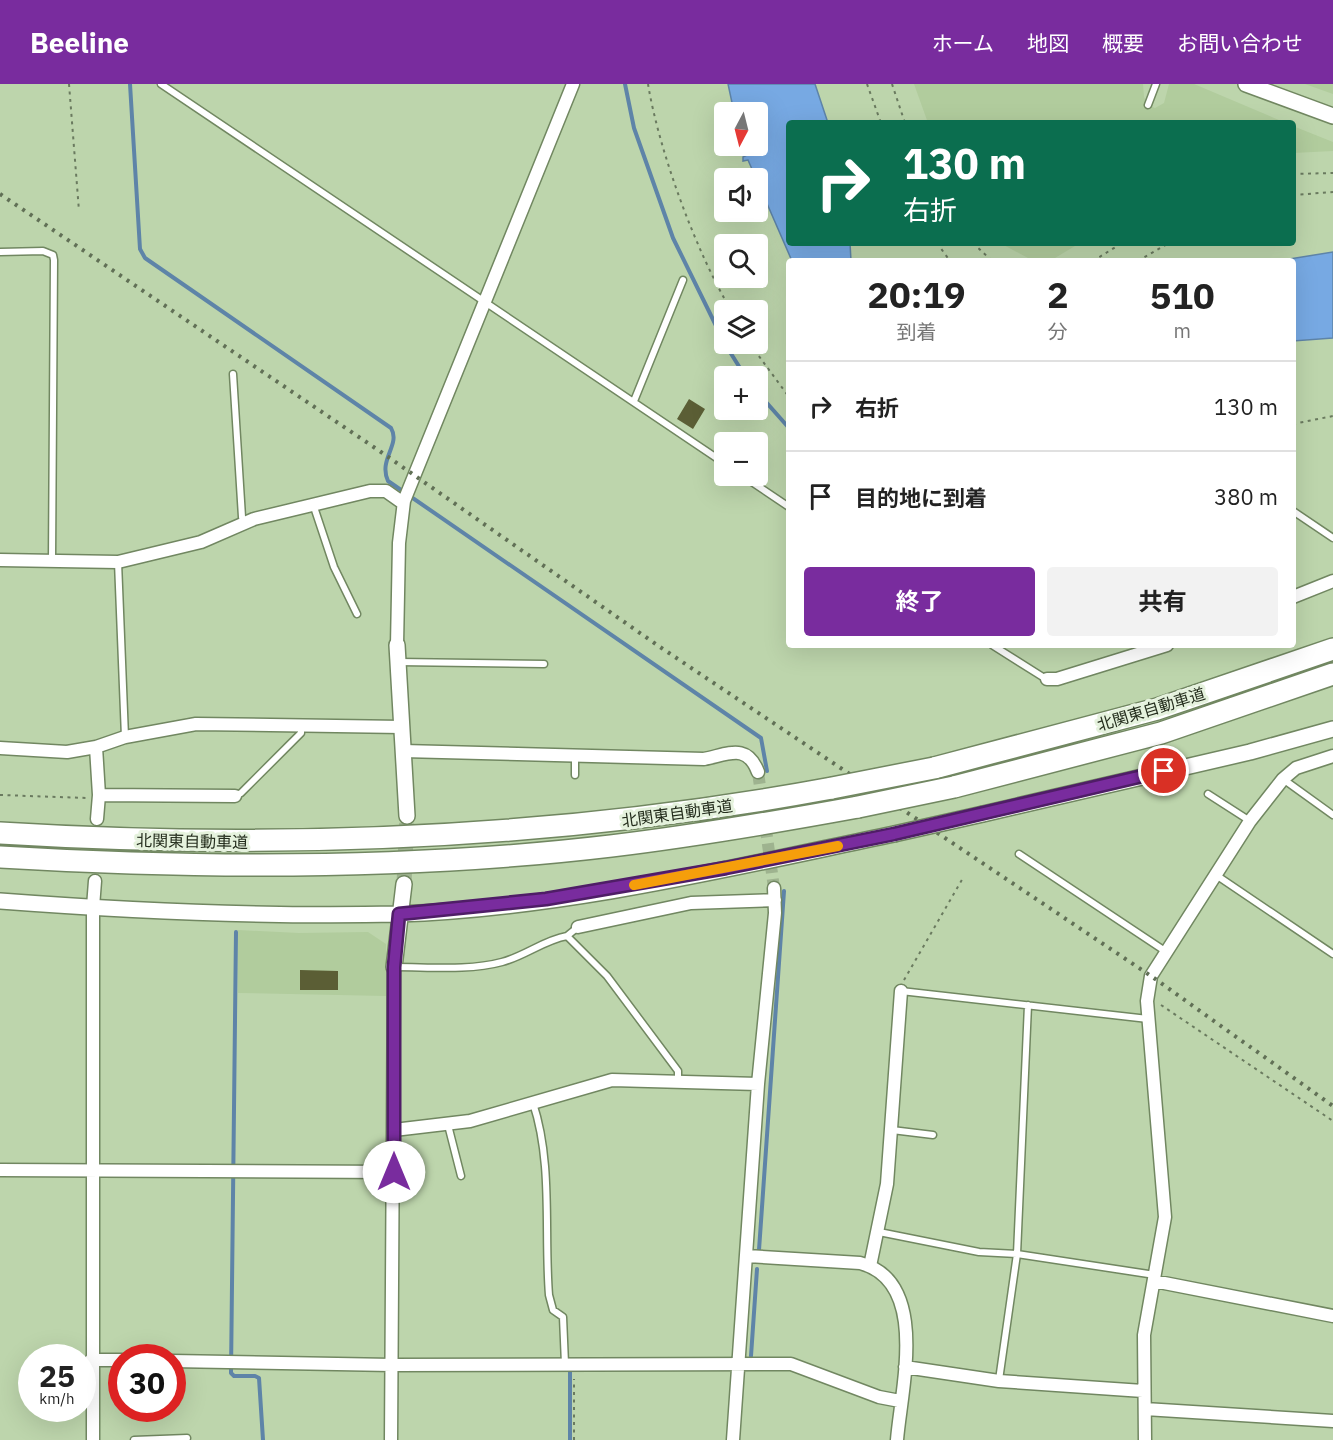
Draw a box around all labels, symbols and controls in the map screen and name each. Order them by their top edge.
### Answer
text: Beeline [30,24,129,61]
text: ホーム [932,29,994,57]
text: 地図 [1027,29,1069,57]
text: 概要 [1102,29,1144,57]
text: お問い合わせ [1177,29,1303,57]
north arrow [714,102,768,156]
map controls [714,102,768,486]
text: 130 m [903,136,1026,191]
icon: right [804,144,882,222]
button: sound [714,168,768,222]
text: 右折 [903,192,957,227]
button: search [714,234,768,288]
text: 20:19 [867,271,966,318]
text: 2 [1047,271,1069,318]
text: 510 [1150,272,1215,319]
button: layers [714,300,768,354]
text: m [1174,317,1191,344]
text: 到着 [896,318,936,345]
text: 分 [1048,318,1068,345]
button: + [714,366,768,420]
icon: right [804,390,837,423]
text: 130 m [1214,392,1278,421]
text: 右折 [855,393,899,422]
button: − [714,432,768,486]
icon: arrive [804,480,837,513]
text: 380 m [1214,482,1278,511]
text: 目的地に到着 [855,483,987,512]
button: 終了 [804,567,1035,636]
button: 共有 [1047,567,1278,636]
street label: 北関東自動車道 [1095,683,1207,735]
pin [1138,745,1189,796]
icon: arrive [1147,754,1180,787]
street label: 北関東自動車道 [620,795,734,831]
street label: 北関東自動車道 [136,830,248,852]
position arrow [362,1140,426,1204]
speed limit sign: 30 [108,1344,186,1422]
text: 25 [39,1356,75,1395]
text: km/h [39,1389,75,1408]

